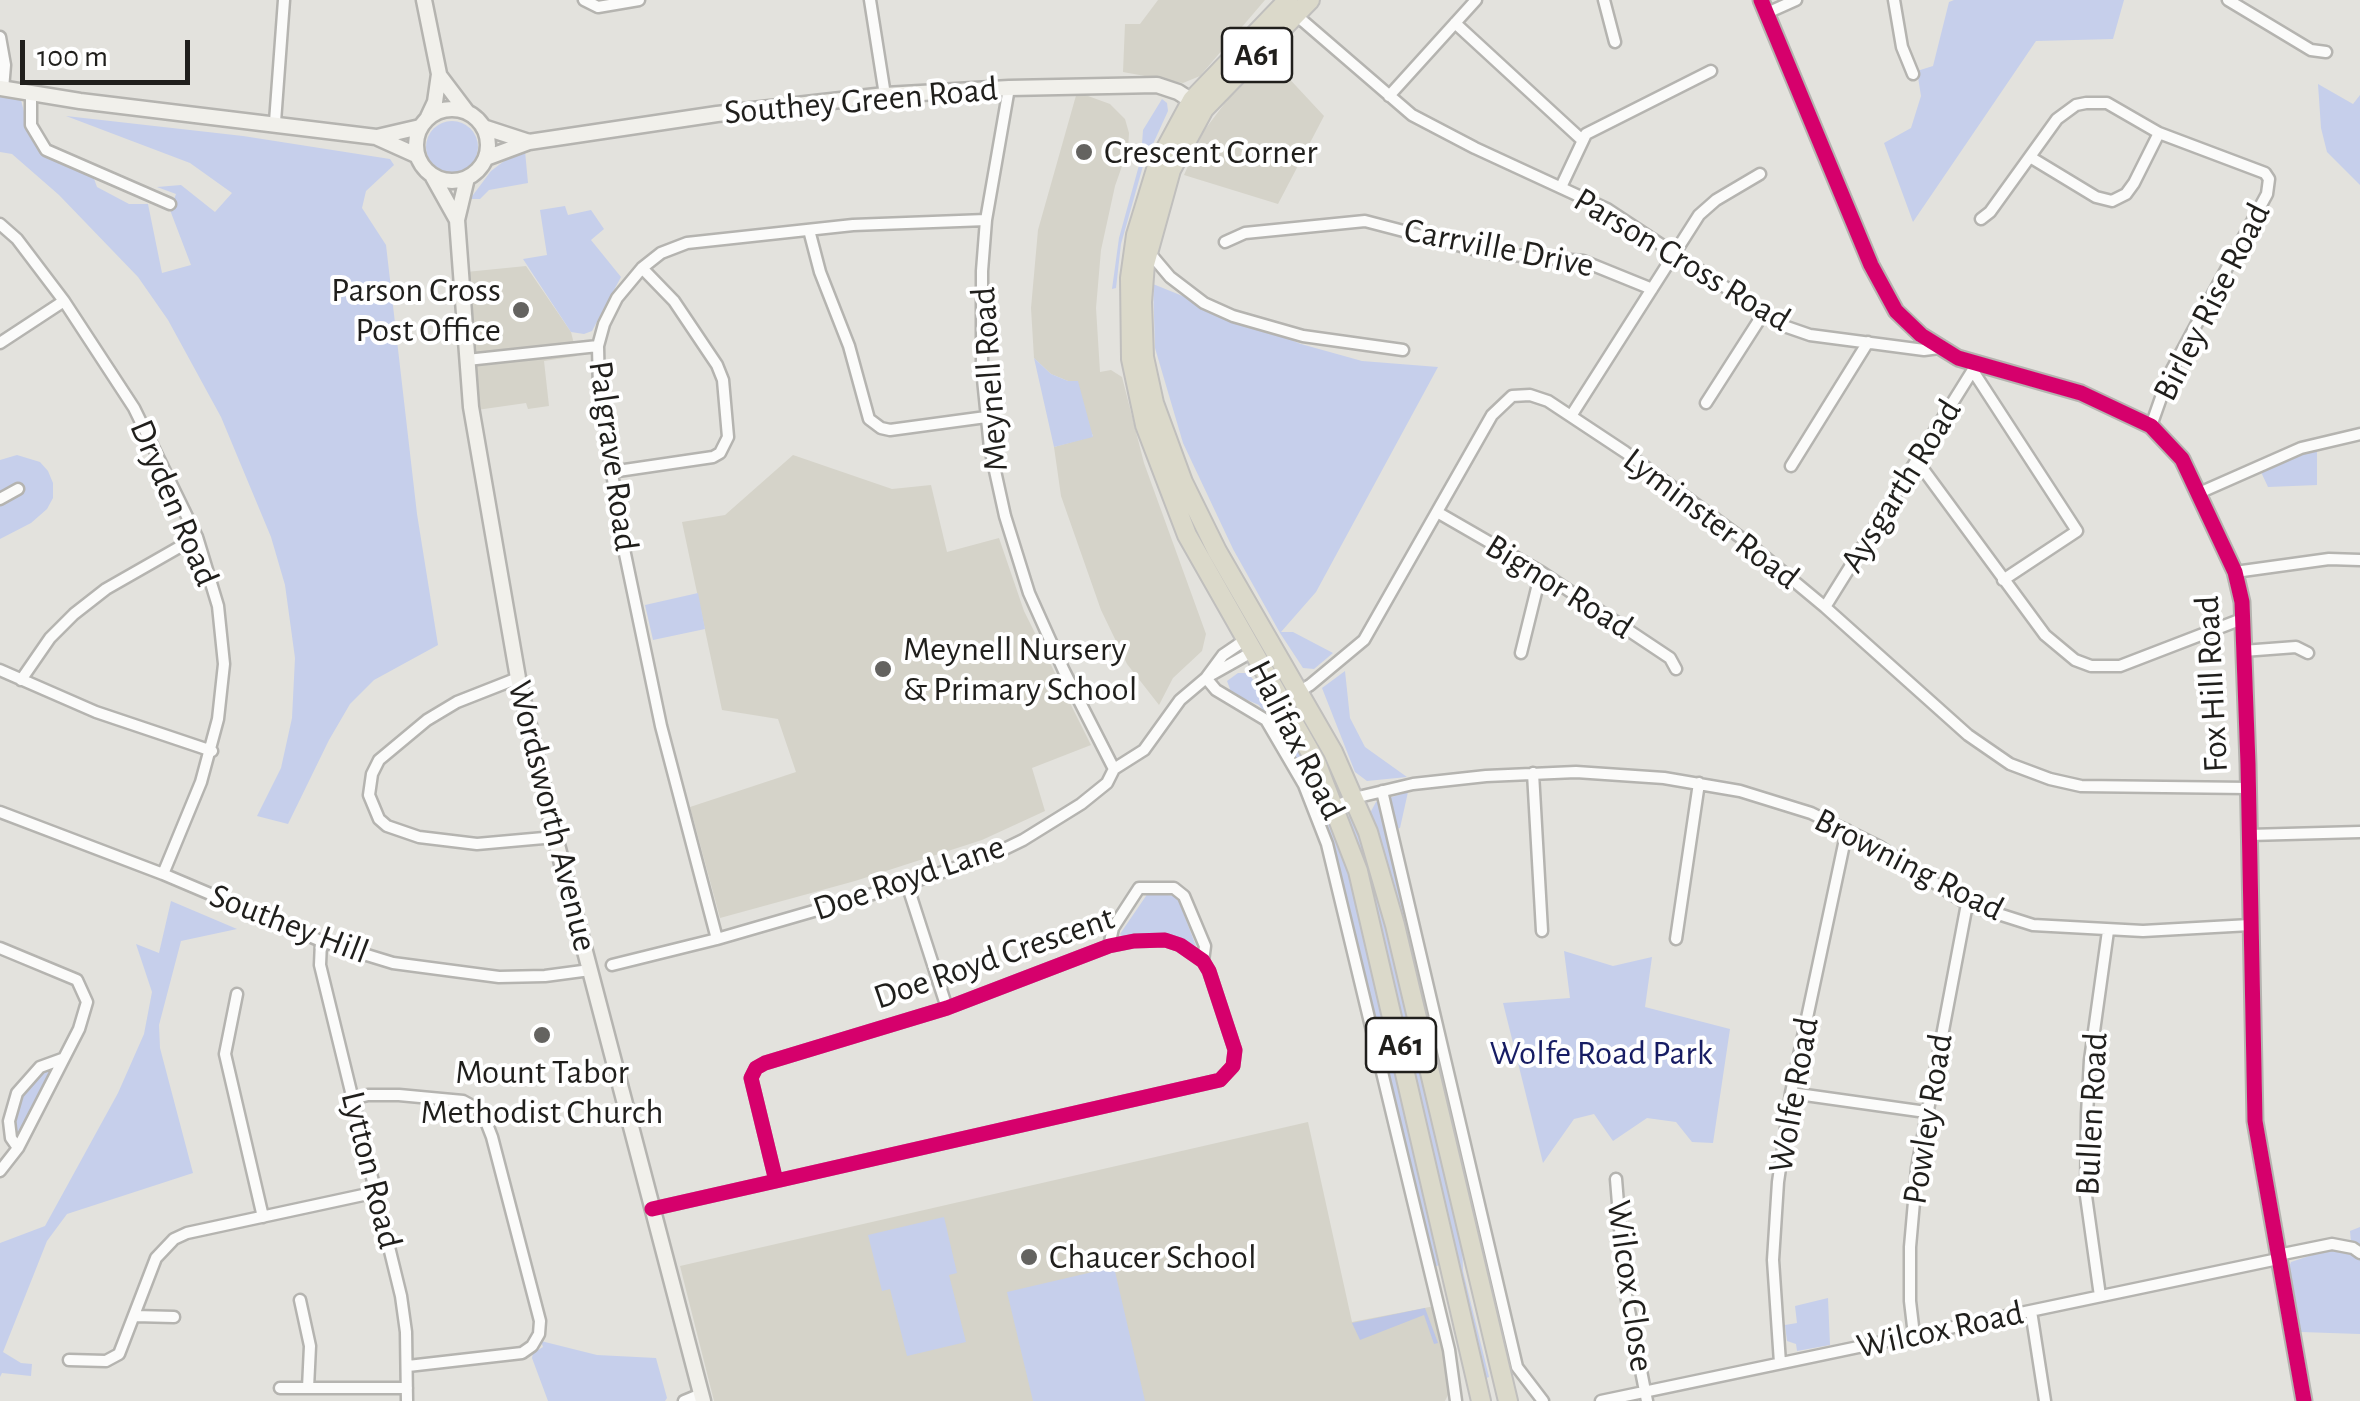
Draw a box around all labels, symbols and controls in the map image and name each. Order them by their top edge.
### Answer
scale bar [25,20,195,82]
road number: A61 [1222,28,1292,82]
text: 100 m [37,42,108,72]
street label: Southey Green Road [723,68,999,134]
place label: Crescent Corner [1104,131,1318,173]
marker: Crescent Corner [1073,141,1095,163]
street label: Parson Cross Road [1566,179,1798,341]
street label: Birley Rise Road [2144,196,2280,408]
street label: Carrville Drive [1401,209,1597,287]
place label: Parson Cross Post Office [331,269,501,351]
street label: Meynell Road [963,285,1017,473]
marker: Parson Cross Post Office [510,299,532,321]
street label: Palgrave Road [579,358,647,554]
street label: Aysgarth Road [1831,392,1971,580]
street label: Dryden Road [120,414,228,592]
street label: Lyminster Road [1615,439,1807,599]
street label: Bignor Road [1478,525,1640,649]
street label: Fox Hill Road [2186,595,2238,773]
place label: Meynell Nursery & Primary School [903,628,1137,710]
street label: Halifax Road [1238,653,1354,827]
marker: Meynell Nursery & Primary School [872,658,894,680]
street label: Wordsworth Avenue [498,676,606,956]
street label: Browning Road [1807,799,2011,931]
street label: Doe Royd Lane [808,826,1010,930]
street label: Southey Hill [204,875,374,973]
street label: Doe Royd Crescent [868,897,1120,1019]
street label: Wolfe Road [1760,1014,1828,1176]
road number: A61 [1366,1018,1436,1072]
marker: Mount Tabor Methodist Church [531,1024,553,1046]
street label: Powley Road [1894,1031,1962,1207]
street label: Bullen Road [2067,1031,2117,1197]
park label: Wolfe Road Park [1489,1032,1713,1074]
place label: Mount Tabor Methodist Church [421,1051,663,1133]
street label: Lytton Road [331,1087,411,1253]
street label: Wilcox Close [1597,1198,1663,1374]
place label: Chaucer School [1049,1236,1257,1278]
marker: Chaucer School [1018,1246,1040,1268]
street label: Wilcox Road [1853,1292,2027,1368]

